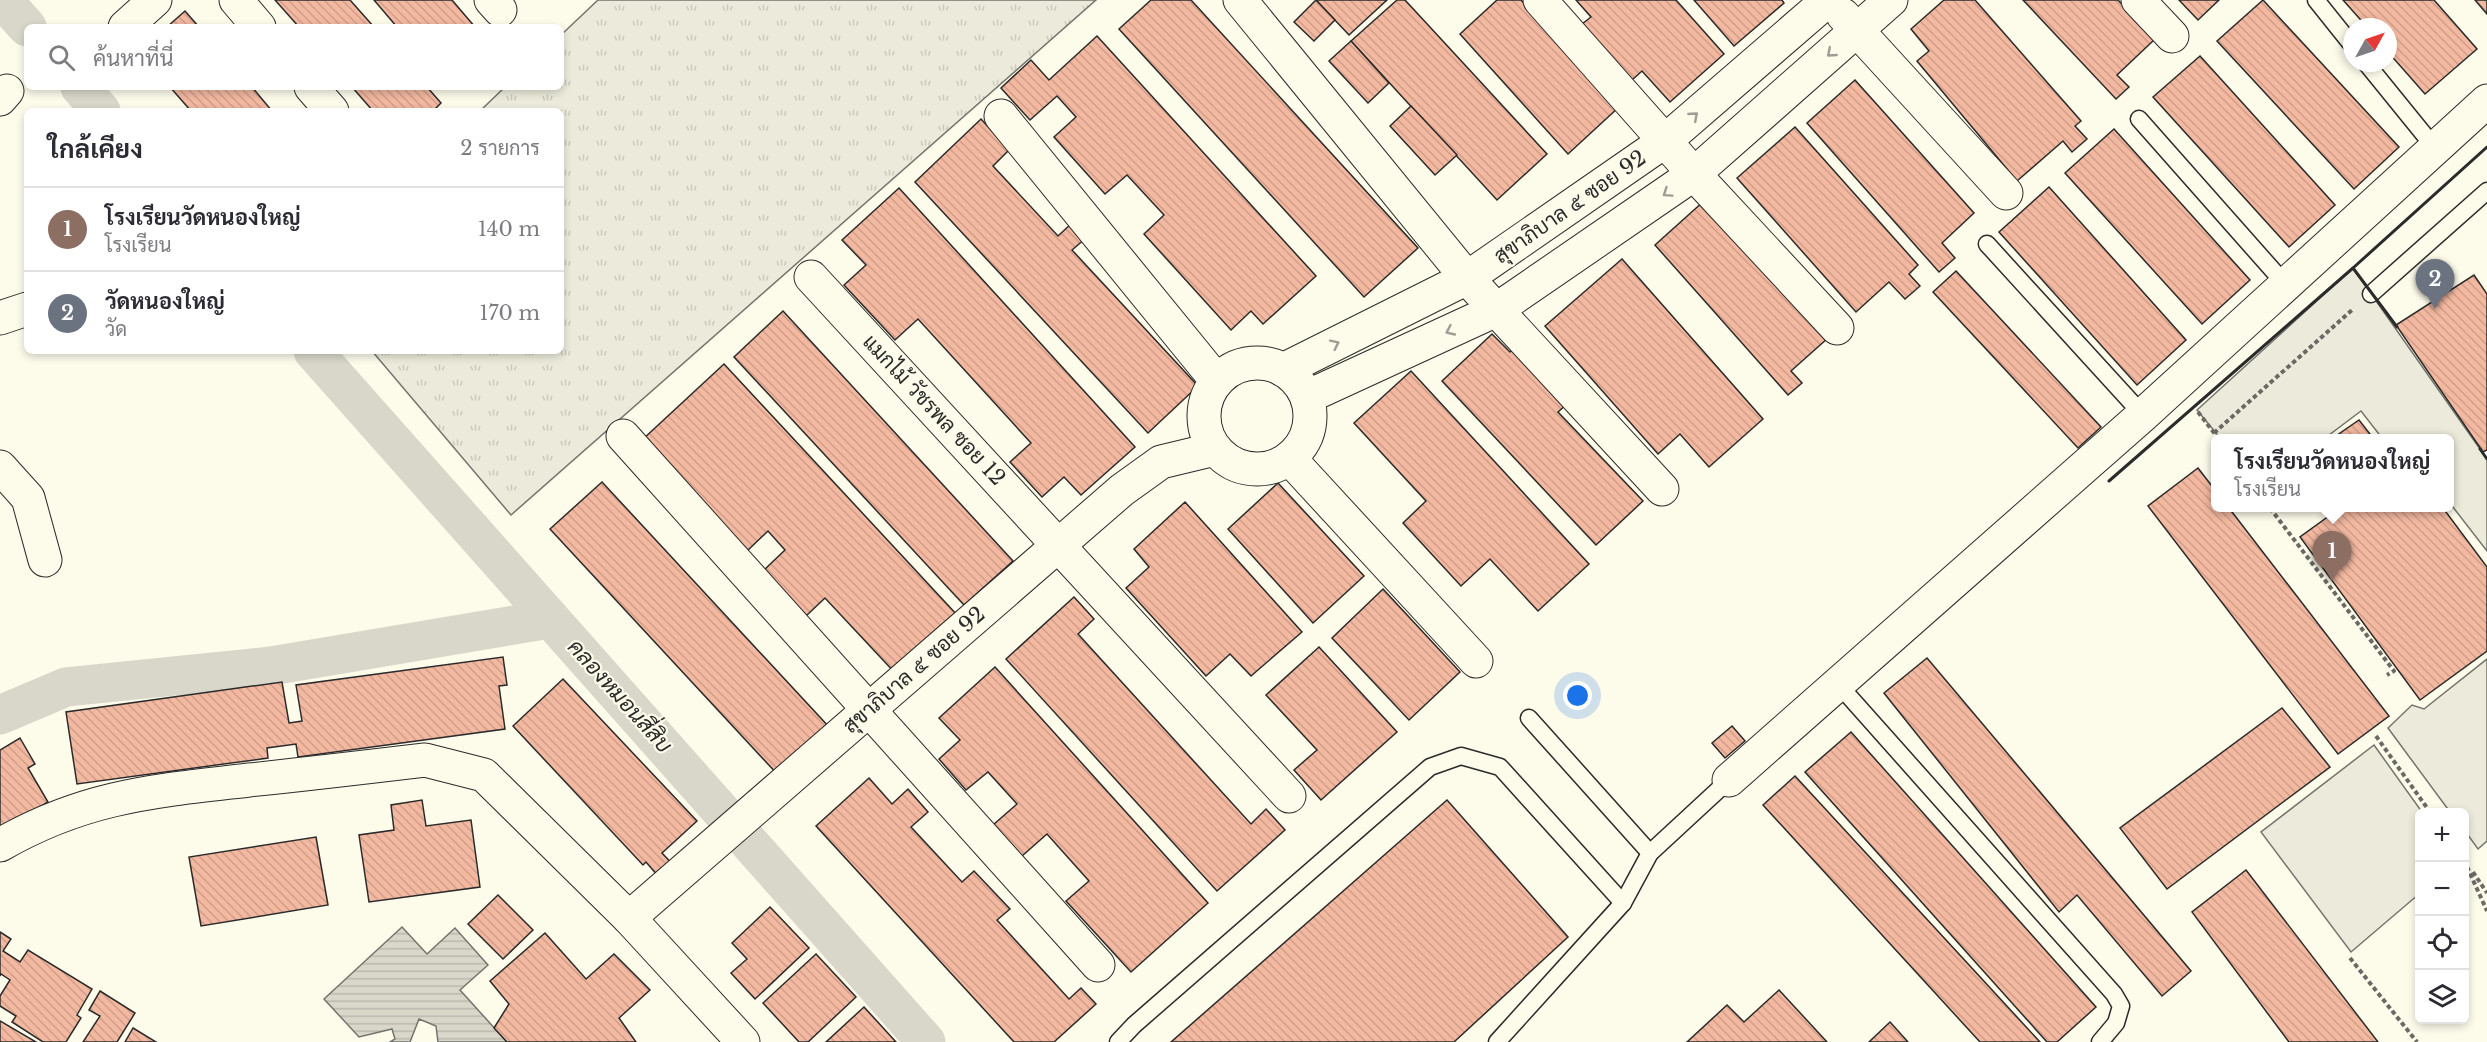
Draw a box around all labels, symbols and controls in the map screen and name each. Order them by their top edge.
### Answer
north arrow [2343,18,2397,72]
search box [24,24,564,90]
icon: search [45,41,78,74]
text: ค้นหาที่นี่ [93,45,173,72]
one-way arrow [1827,46,1838,57]
one-way arrow [1687,112,1698,123]
text: ใกล้เคียง [48,133,143,165]
text: 2 รายการ [460,136,540,160]
street label: สุขาภิบาล ๕ ซอย 92 [1489,145,1652,270]
one-way arrow [1663,186,1674,197]
text: โรงเรียนวัดหนองใหญ่ [105,204,301,231]
text: 1 [63,217,72,241]
text: 140 m [478,217,540,241]
text: โรงเรียน [105,233,171,257]
pin: 2 [2416,260,2454,309]
text: วัดหนองใหญ่ [105,288,225,315]
text: 2 [61,301,74,325]
text: 170 m [480,301,540,325]
text: วัด [105,317,127,341]
one-way arrow [1445,324,1456,336]
street label: แมกไม้ วัชรพล ซอย 12 [857,329,1011,491]
one-way arrow [1329,339,1340,351]
popup [2211,434,2454,512]
text: โรงเรียนวัดหนองใหญ่ [2235,448,2430,475]
text: โรงเรียน [2235,477,2301,501]
pin: 1 [2312,532,2352,581]
street label: สุขาภิบาล ๕ ซอย 92 [838,601,991,740]
water label: คลองหมอนสี่สิบ [562,630,682,758]
your location [1563,681,1592,710]
map controls [2415,808,2469,1024]
button: + [2415,808,2469,862]
button: − [2415,862,2469,916]
button: locate [2415,916,2469,970]
button: layers [2415,970,2469,1024]

